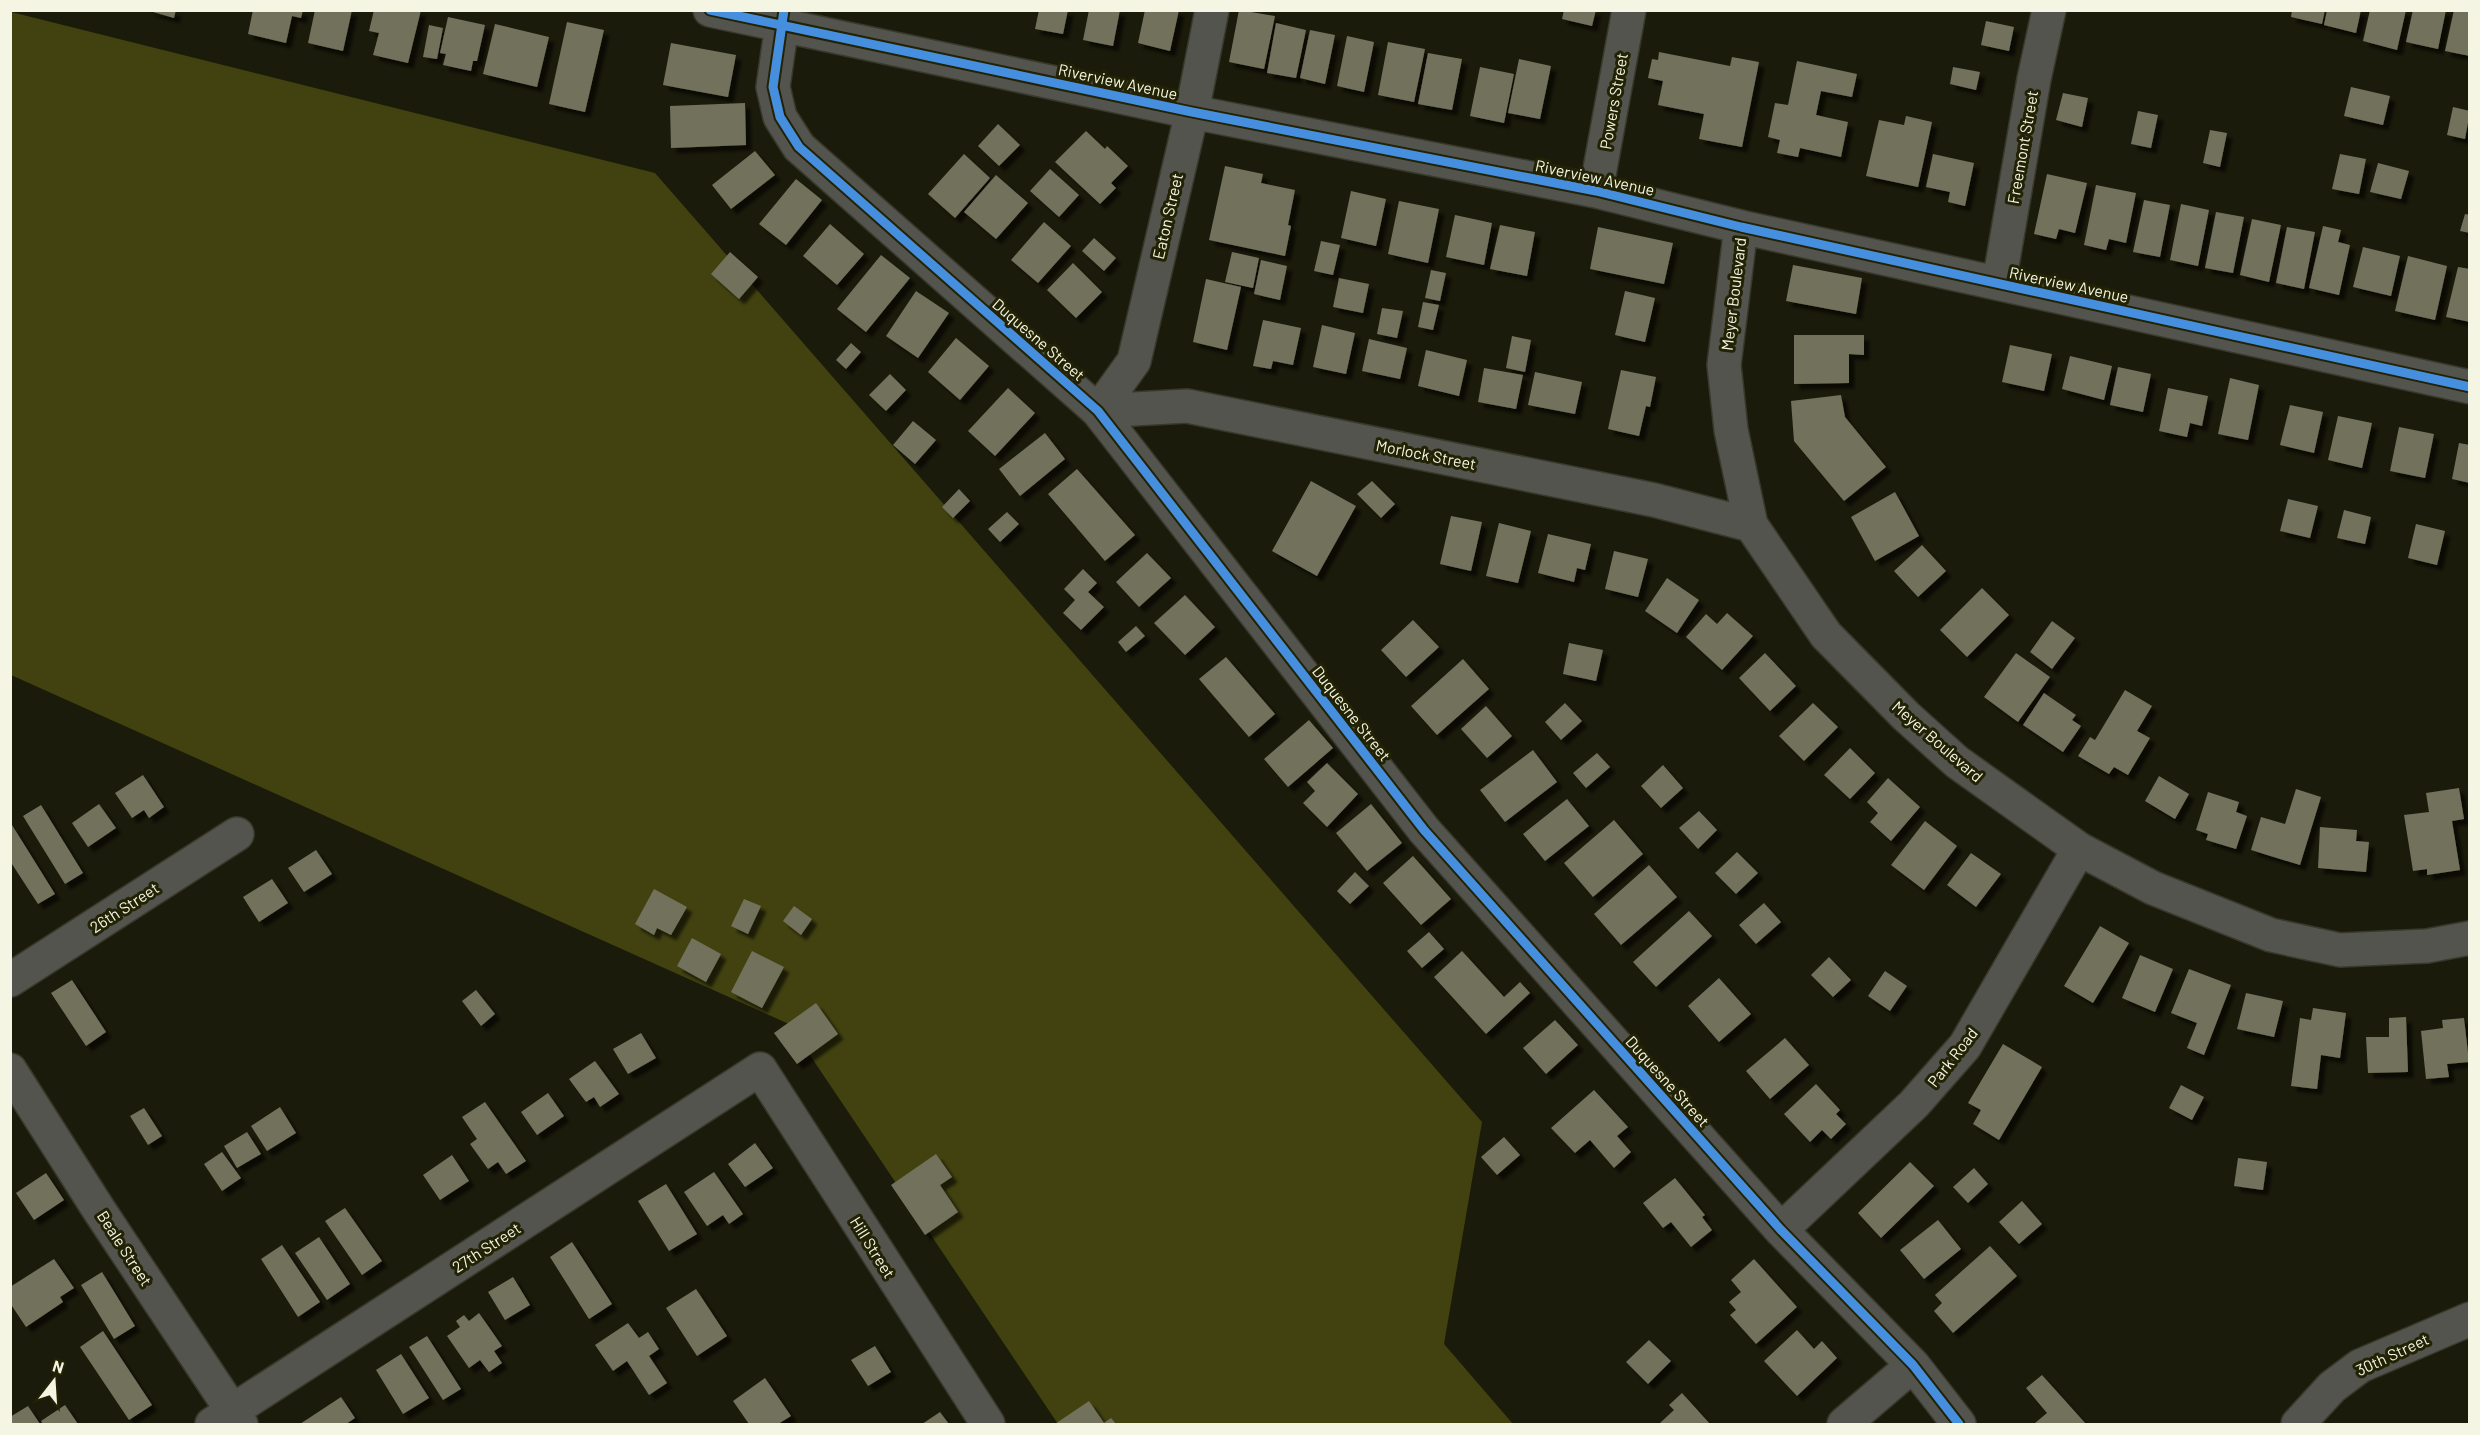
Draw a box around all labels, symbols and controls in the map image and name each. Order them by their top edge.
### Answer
street label: Powers Street [1595,51,1631,151]
street label: Riverview Avenue [1057,59,1179,103]
street label: Freemont Street [2003,89,2041,205]
street label: Riverview Avenue [1534,155,1656,199]
street label: Eaton Street [1148,171,1186,261]
street label: Meyer Boulevard [1717,236,1749,352]
street label: Riverview Avenue [2008,262,2130,306]
street label: Duquesne Street [989,294,1089,384]
street label: Morlock Street [1374,435,1478,473]
street label: Duquesne Street [1309,662,1395,764]
street label: Meyer Boulevard [1889,696,1987,786]
street label: 26th Street [86,878,162,936]
street label: Park Road [1923,1024,1981,1090]
street label: Duquesne Street [1622,1032,1714,1130]
street label: Beale Street [94,1207,156,1289]
street label: Hill Street [847,1213,899,1281]
street label: 27th Street [448,1218,524,1276]
street label: 30th Street [2352,1329,2432,1379]
north arrow [24,1351,84,1411]
text: N [51,1356,66,1377]

